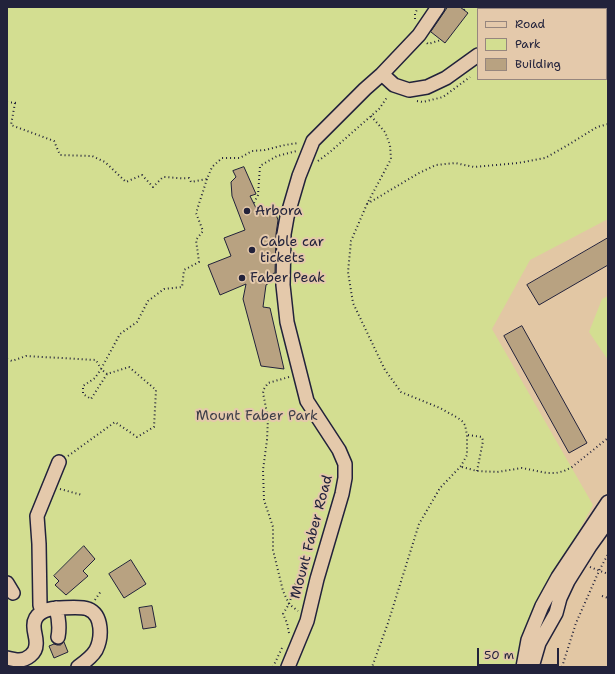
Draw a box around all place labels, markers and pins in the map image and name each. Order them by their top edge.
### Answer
place label: Arbora [255,203,302,219]
marker: Arbora [242,206,252,216]
place label: Cable car tickets [260,234,324,266]
marker: Cable car tickets [247,245,257,255]
place label: Faber Peak [250,270,325,286]
marker: Faber Peak [237,273,247,283]

